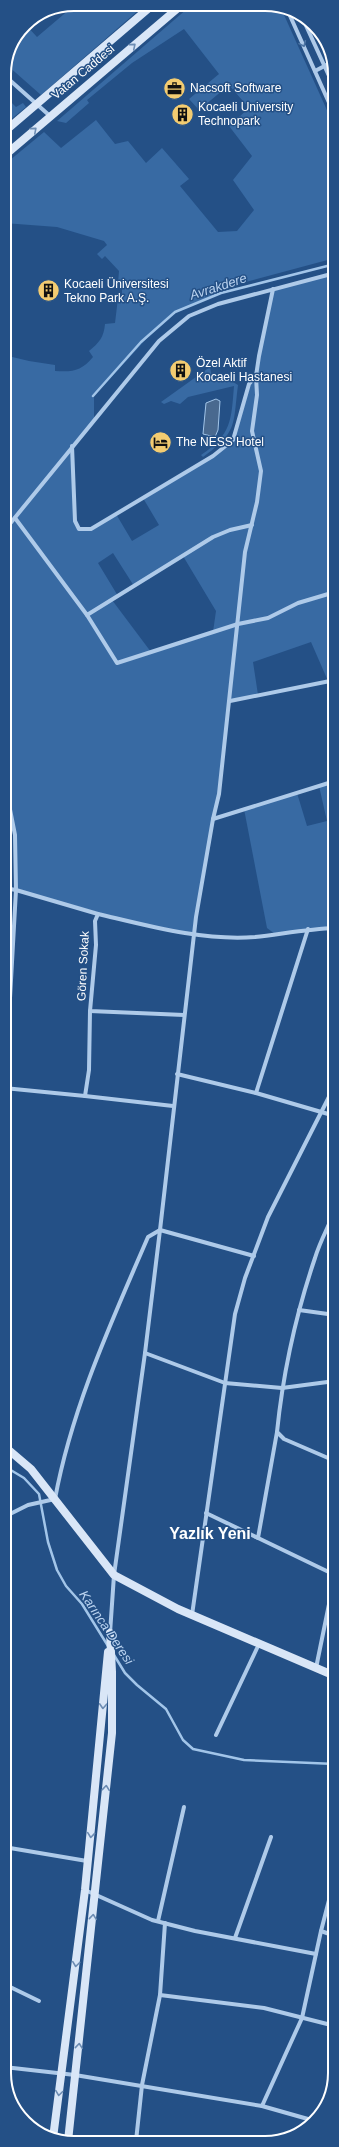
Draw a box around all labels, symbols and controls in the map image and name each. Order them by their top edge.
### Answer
one-way arrow [298,40,306,48]
street label: Vatan Caddesi [49,42,117,102]
one-way arrow [128,43,135,50]
office icon: Nacsoft Software [162,75,188,101]
place label: Nacsoft Software [190,81,282,95]
place label: Kocaeli University Technopark [198,100,293,128]
building icon: Kocaeli University Technopark [170,101,196,127]
one-way arrow [29,128,36,135]
water label: Avrakdere [187,270,249,303]
place label: Kocaeli Üniversitesi Tekno Park A.Ş. [64,277,169,305]
building icon: Kocaeli Üniversitesi Tekno Park A.Ş. [36,278,62,304]
place label: Özel Aktif Kocaeli Hastanesi [196,356,292,384]
building icon: Özel Aktif Kocaeli Hastanesi [167,357,193,383]
hotel icon: The NESS Hotel [148,429,174,455]
place label: The NESS Hotel [176,435,264,449]
street label: Gören Sokak [74,930,92,1001]
district label: Yazlık Yeni [169,1525,251,1542]
water label: Karınca Deresi [76,1587,137,1668]
one-way arrow [99,1703,108,1709]
one-way arrow [102,1785,111,1791]
one-way arrow [86,1832,95,1838]
one-way arrow [88,1914,97,1920]
one-way arrow [72,1961,81,1967]
one-way arrow [74,2043,83,2049]
one-way arrow [55,2090,64,2096]

